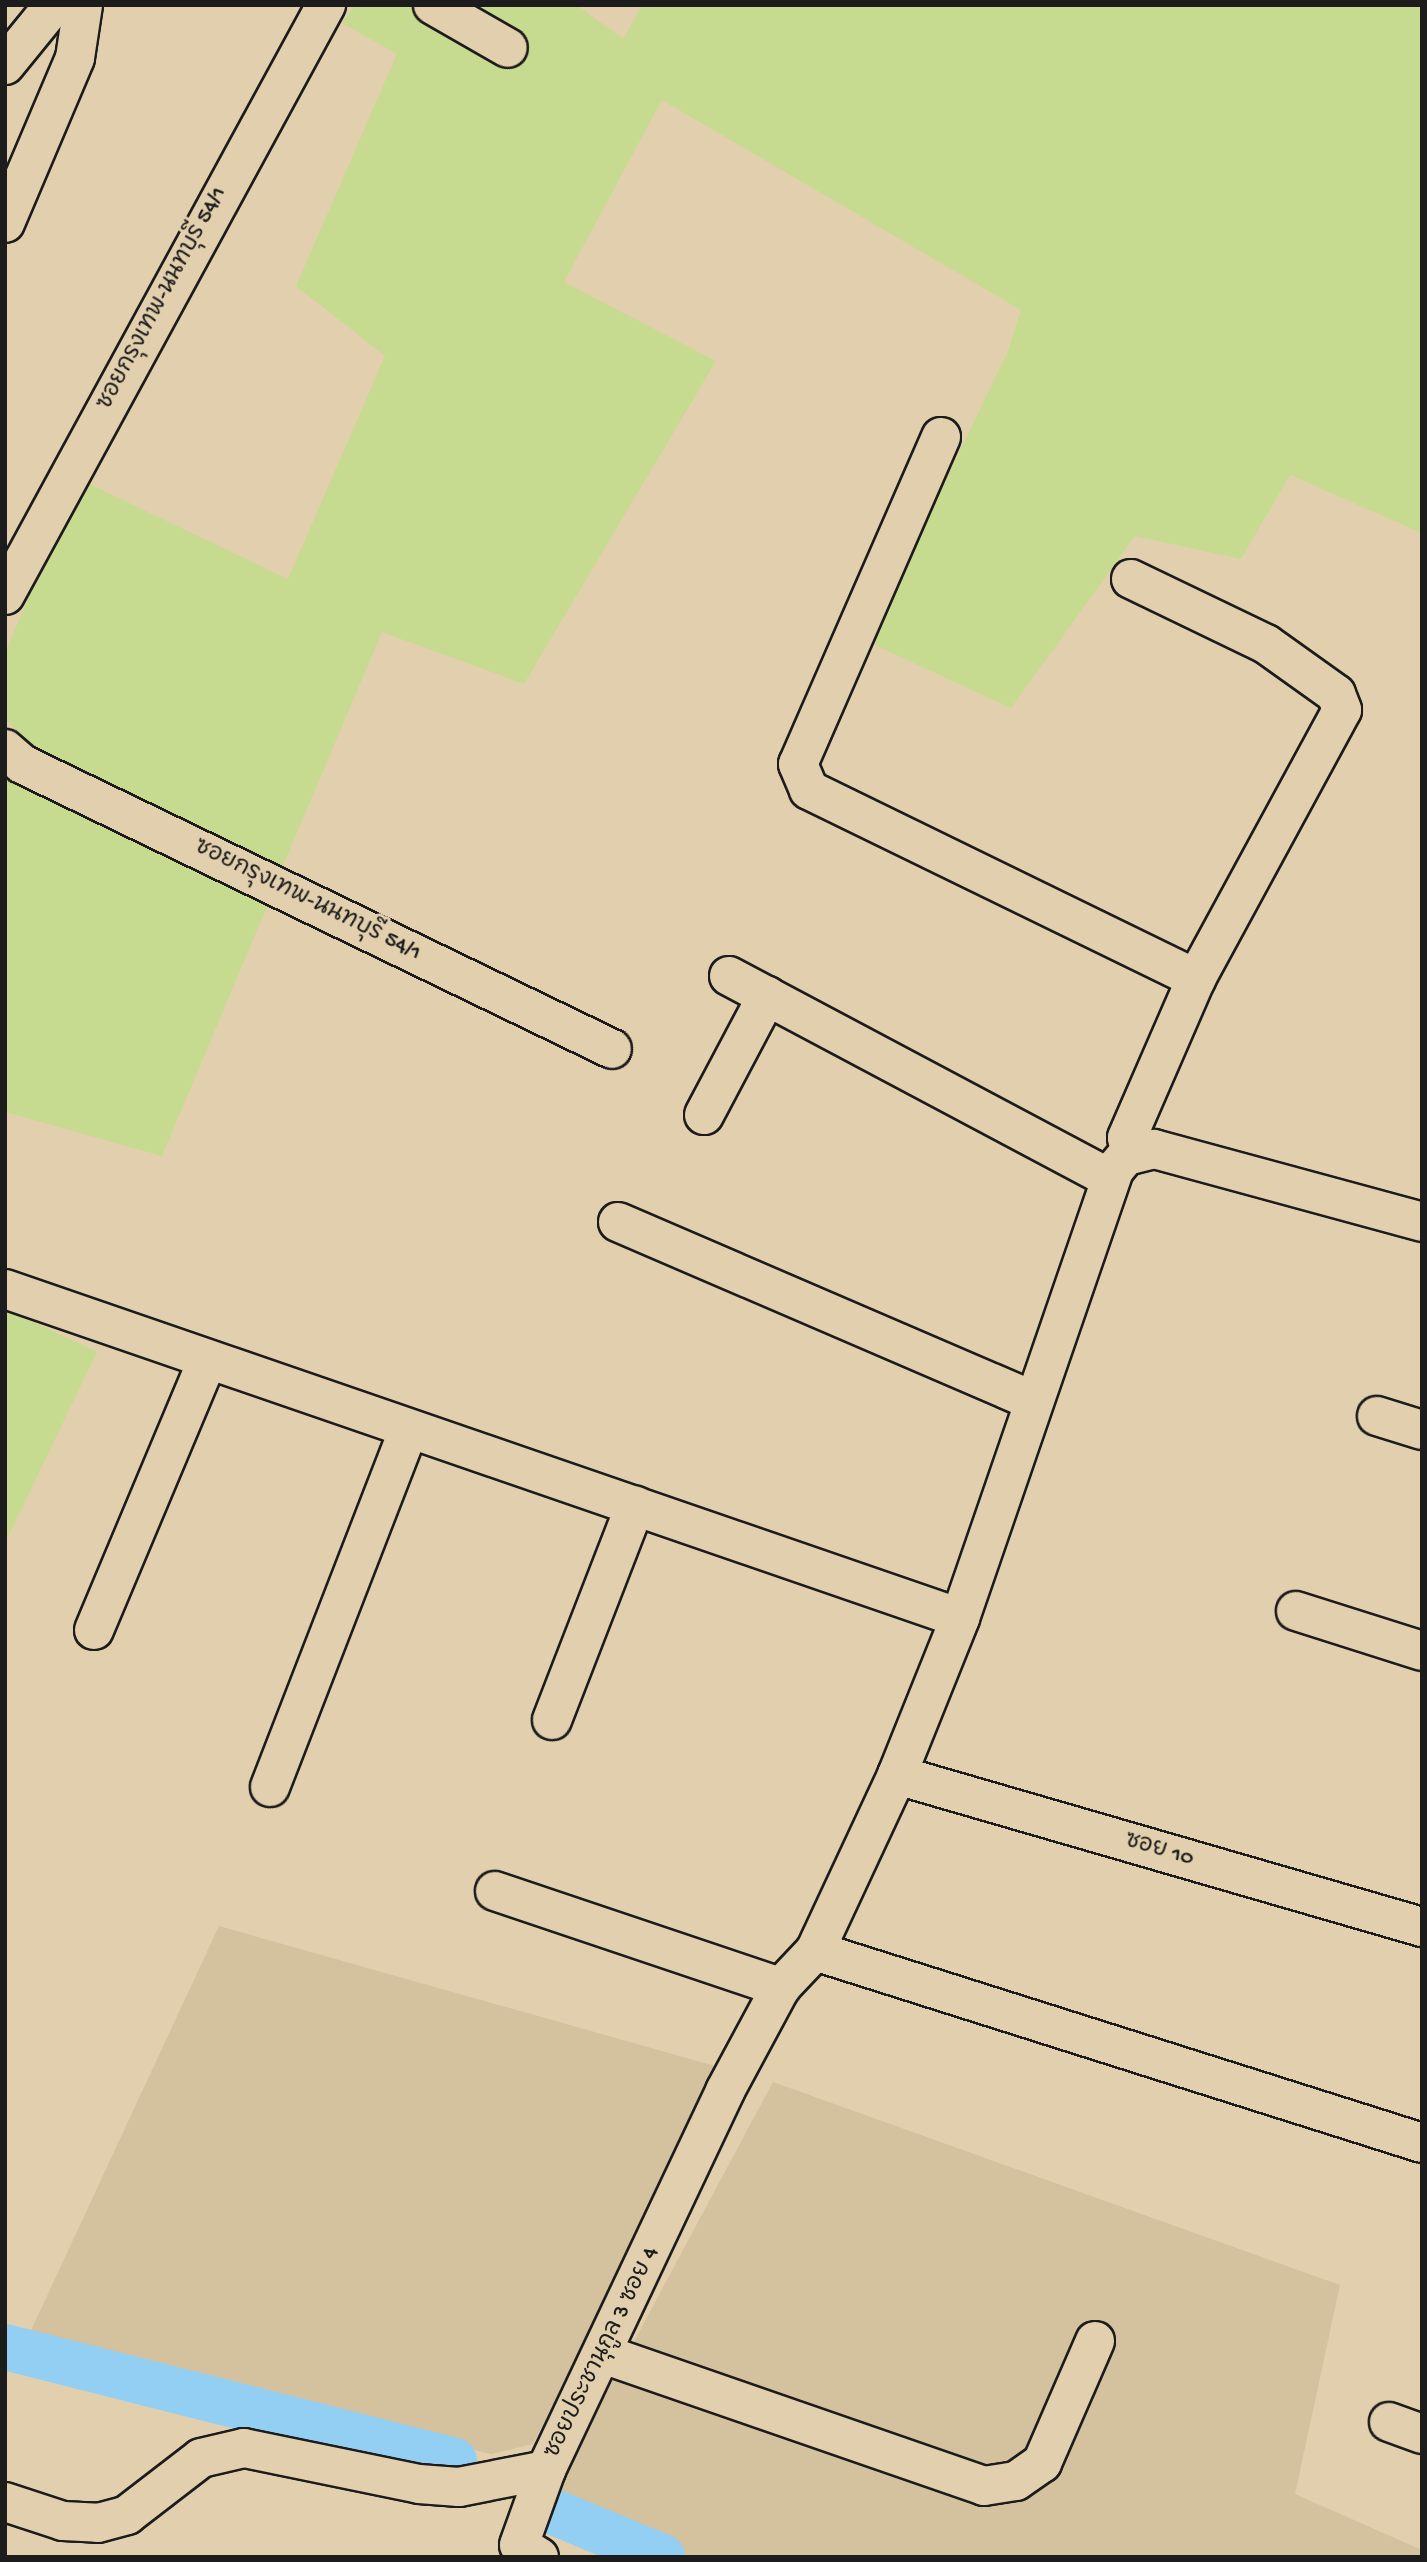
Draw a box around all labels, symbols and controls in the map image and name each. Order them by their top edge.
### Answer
street label: ซอยกรุงเทพ-นนทบุรี 54/1 [92,183,234,415]
street label: ซอยกรุงเทพ-นนทบุรี 54/1 [189,834,425,968]
street label: ซอย 10 [1121,1828,1197,1874]
street label: ซอยประชานุกูล 3 ซอย 4 [540,2243,666,2463]

